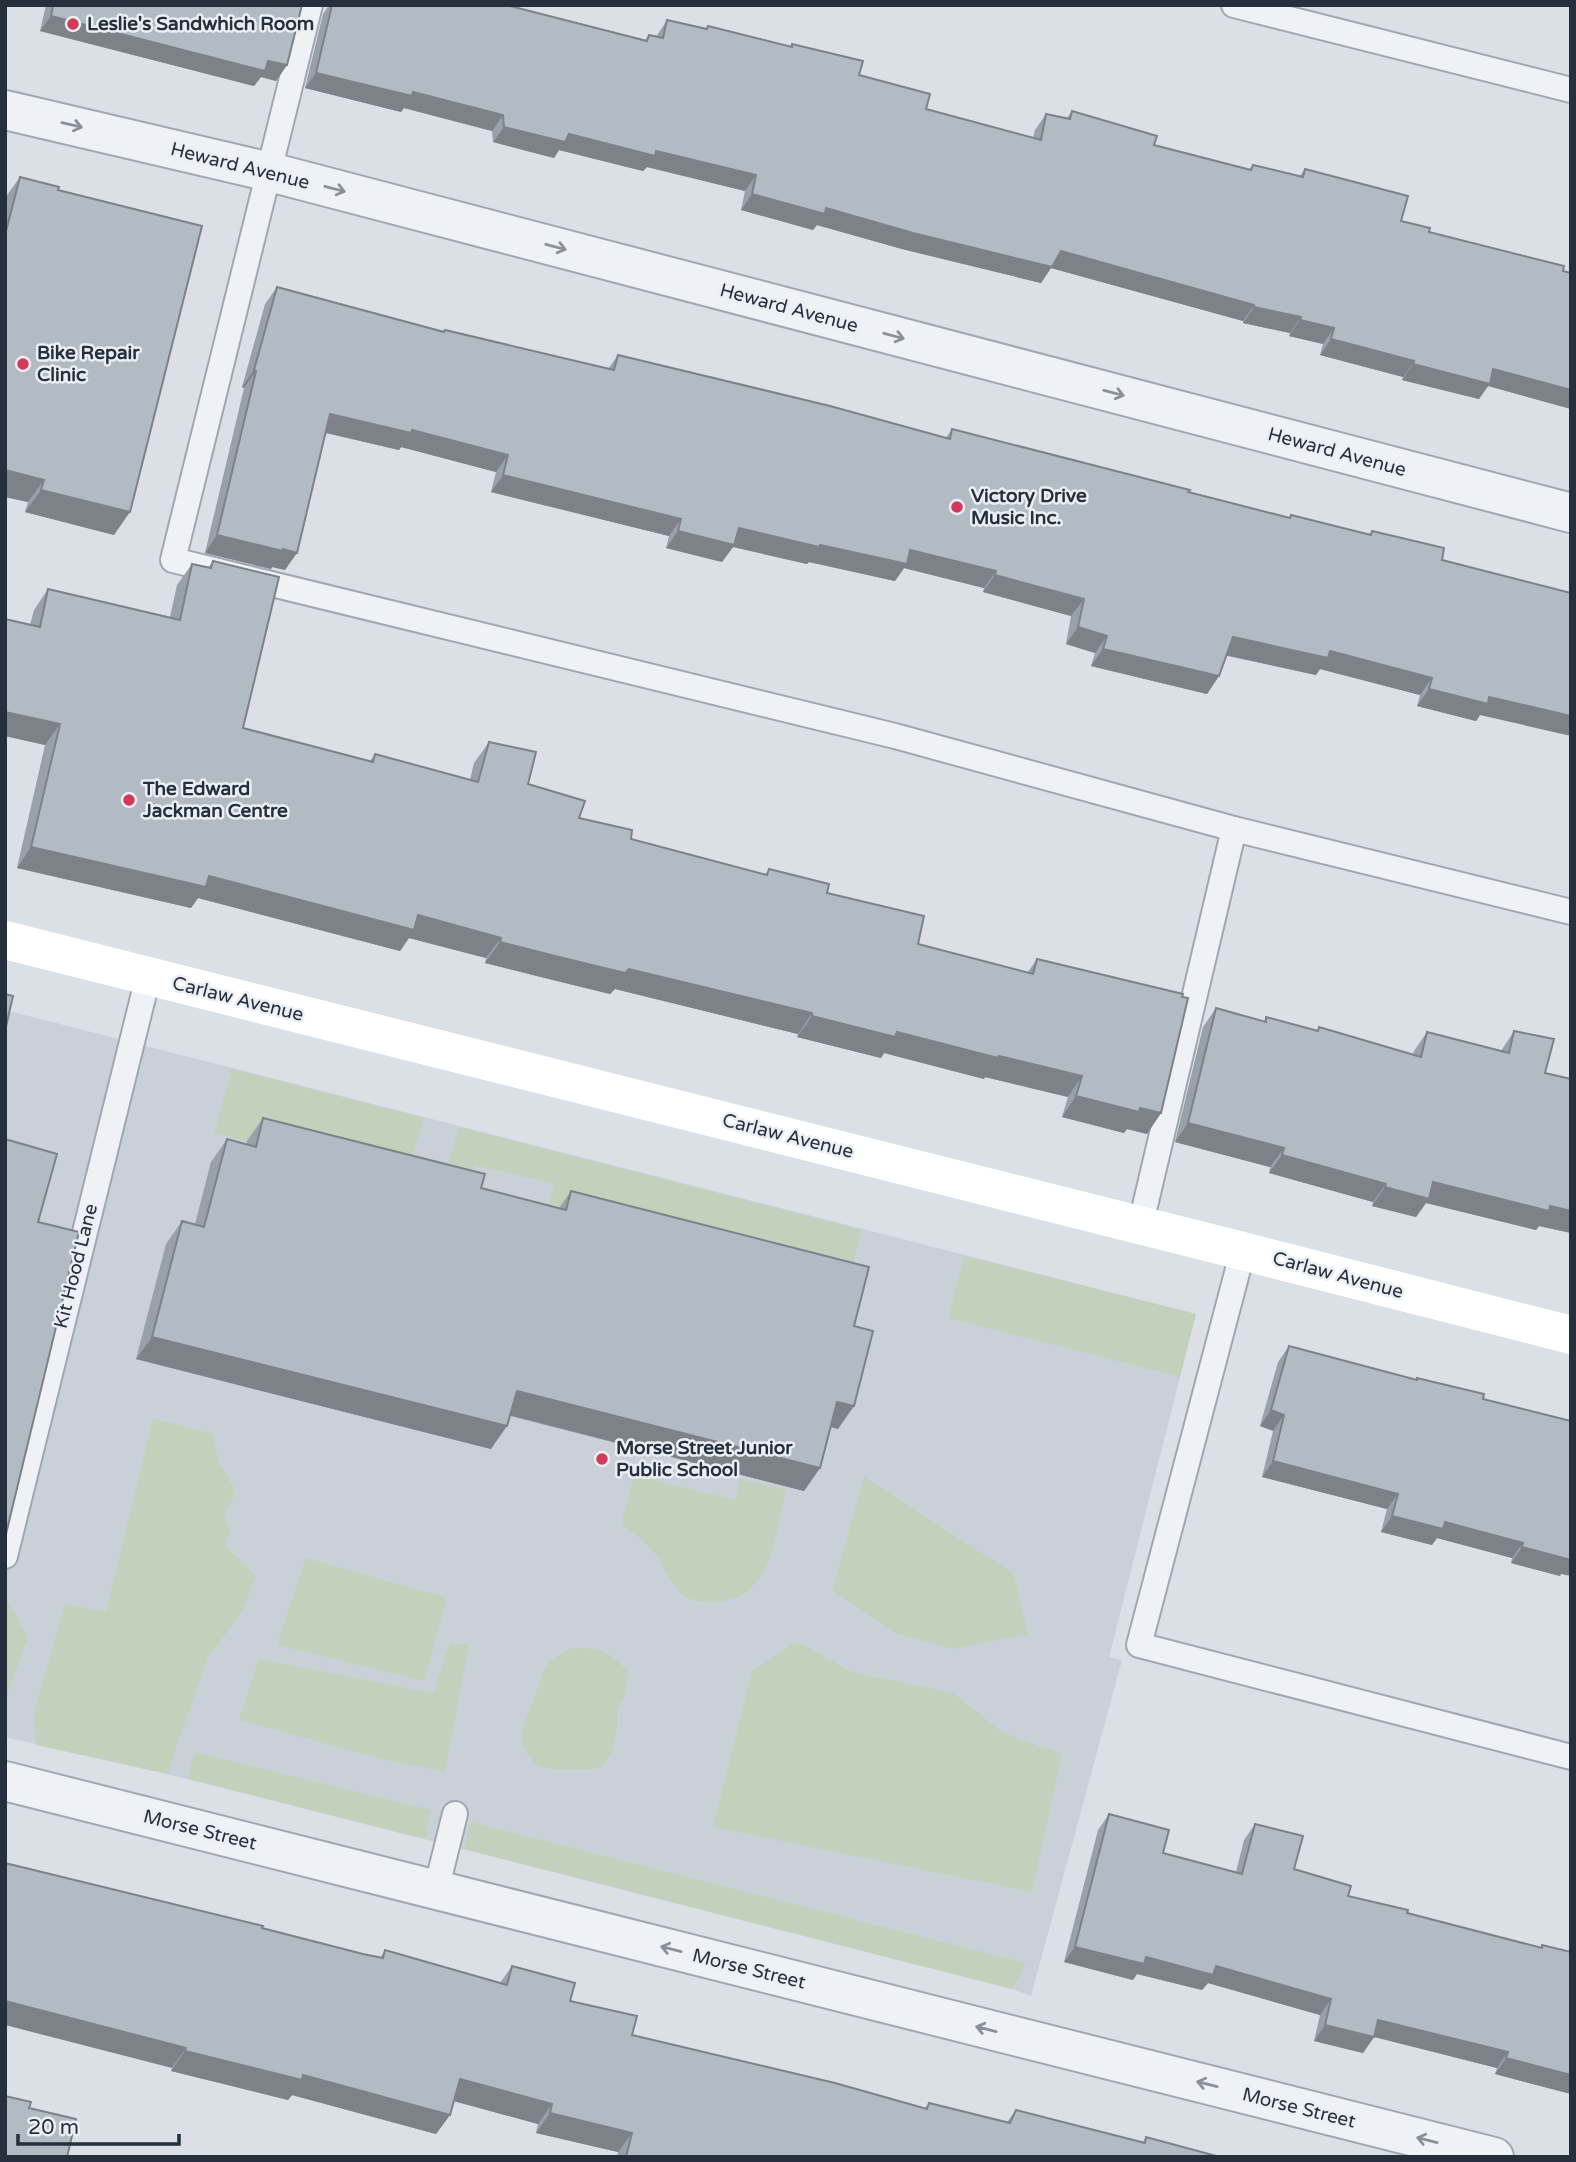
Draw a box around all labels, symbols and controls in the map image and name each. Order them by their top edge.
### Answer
place label: Leslie's Sandwhich Room [87,13,314,35]
marker: Leslie's Sandwhich Room [65,16,81,32]
one-way arrow [60,119,83,133]
street label: Heward Avenue [168,138,312,194]
one-way arrow [324,184,346,197]
one-way arrow [544,241,566,254]
street label: Heward Avenue [717,279,861,337]
one-way arrow [883,330,905,343]
place label: Bike Repair Clinic [37,342,140,386]
marker: Bike Repair Clinic [15,356,31,372]
one-way arrow [1102,387,1125,400]
street label: Heward Avenue [1265,423,1409,481]
place label: Victory Drive Music Inc. [971,485,1087,529]
marker: Victory Drive Music Inc. [949,499,965,515]
place label: The Edward Jackman Centre [142,778,288,822]
marker: The Edward Jackman Centre [121,792,137,808]
street label: Carlaw Avenue [170,972,306,1026]
street label: Carlaw Avenue [720,1109,856,1163]
street label: Kit Hood Lane [50,1201,102,1331]
street label: Carlaw Avenue [1270,1247,1406,1303]
place label: Morse Street Junior Public School [616,1437,793,1481]
marker: Morse Street Junior Public School [594,1451,610,1467]
street label: Morse Street [141,1805,259,1855]
one-way arrow [660,1942,683,1955]
street label: Morse Street [690,1944,808,1994]
one-way arrow [975,2022,998,2035]
one-way arrow [1196,2077,1219,2090]
street label: Morse Street [1240,2083,1358,2133]
scale bar [18,2102,178,2146]
text: 20 m [28,2115,79,2140]
one-way arrow [1417,2133,1439,2146]

